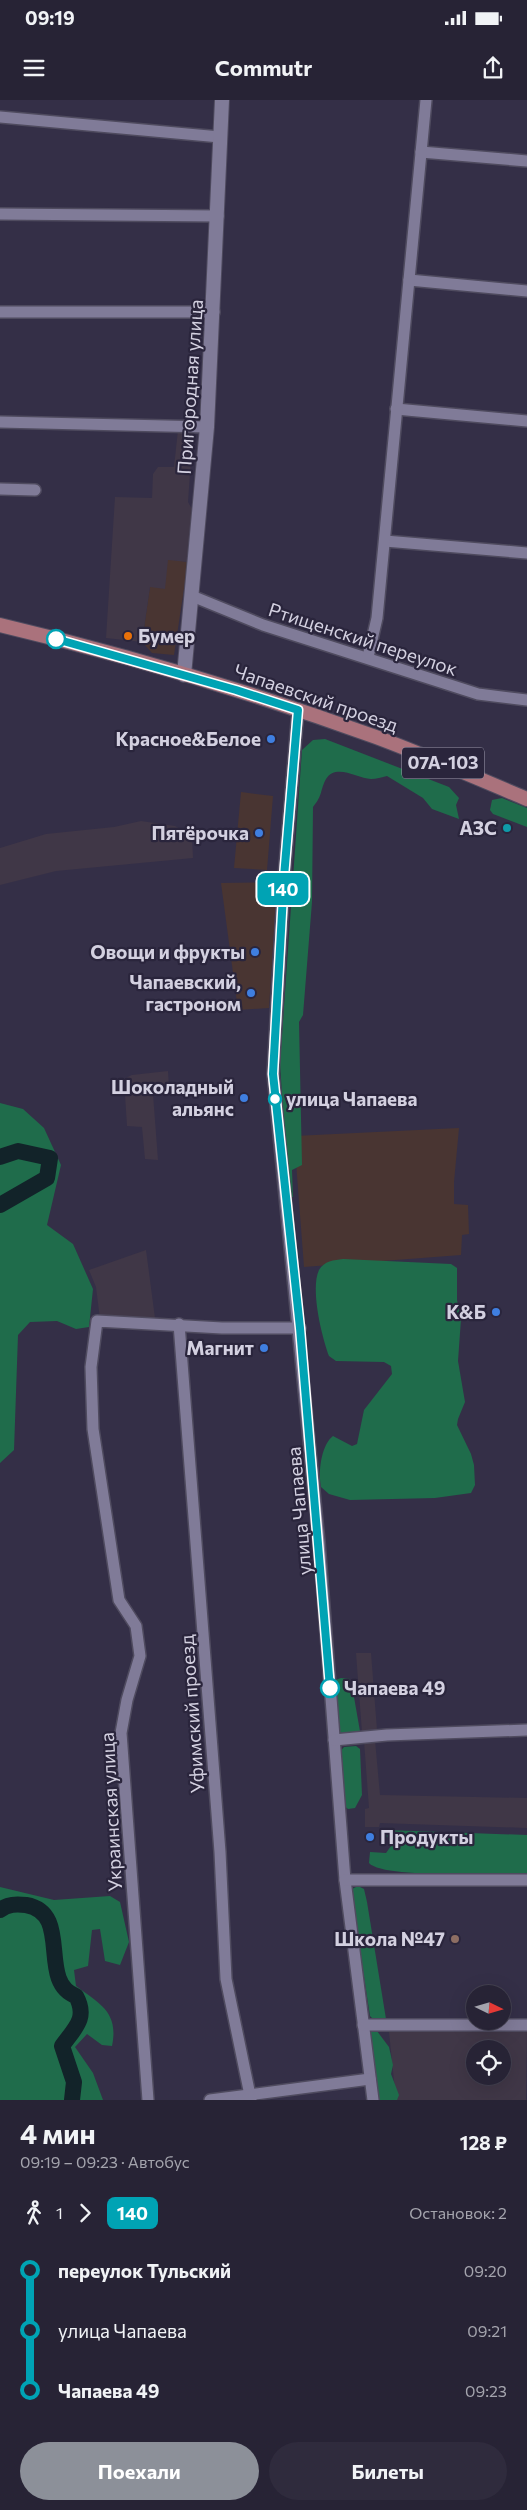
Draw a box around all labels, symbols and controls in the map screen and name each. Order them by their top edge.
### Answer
text: 09:19 [25,6,75,29]
icon: menu [20,54,48,82]
text: Commutr [215,54,312,81]
icon: share [479,54,507,82]
street label: Пригородная улица [172,299,207,475]
street label: Ртищенский переулок [266,597,460,680]
place label: Бумер [138,624,195,647]
unlabelled marker [46,629,66,649]
marker: Бумер [122,630,134,642]
street label: Чапаевский проезд [231,659,401,736]
place label: Красное&Белое [116,727,261,750]
marker: Красное&Белое [265,733,277,745]
road number: 07А-103 [402,748,484,778]
place label: АЗС [459,816,497,839]
place label: Пятёрочка [151,821,249,844]
marker: АЗС [501,822,513,834]
marker: Пятёрочка [253,827,265,839]
line badge: 140 [254,873,312,905]
text: 140 [267,878,299,900]
place label: Овощи и фрукты [90,940,245,963]
marker: Овощи и фрукты [249,946,261,958]
place label: Чапаевский, гастроном [130,970,241,1015]
marker: Чапаевский, гастроном [245,987,257,999]
place label: Шоколадный альянс [111,1075,234,1120]
place label: улица Чапаева [286,1087,418,1110]
marker: Шоколадный альянс [238,1092,250,1104]
marker: улица Чапаева [268,1092,282,1106]
place label: К&Б [446,1300,486,1323]
marker: К&Б [490,1306,502,1318]
place label: Магнит [186,1336,254,1359]
marker: Магнит [258,1342,270,1354]
street label: улица Чапаева [281,1446,316,1576]
street label: Уфимский проезд [174,1634,209,1794]
place label: Чапаева 49 [344,1676,445,1699]
marker: Чапаева 49 [320,1678,340,1698]
street label: Украинская улица [95,1732,126,1892]
place label: Продукты [380,1825,473,1848]
marker: Продукты [364,1831,376,1843]
place label: Школа №47 [334,1927,445,1950]
marker: Школа №47 [449,1933,461,1945]
north arrow [466,1985,511,2030]
map controls [466,1985,511,2085]
button: locate [466,2040,511,2085]
text: 4 мин [20,2116,96,2150]
text: 128 ₽ [460,2131,507,2154]
text: 09:19 – 09:23 · Автобус [20,2152,190,2171]
icon: walk [20,2199,48,2227]
icon: forward [71,2199,99,2227]
text: 140 [117,2202,148,2224]
text: 1 [56,2203,63,2222]
text: Остановок: 2 [409,2203,507,2222]
text: переулок Тульский [58,2259,231,2282]
text: 09:20 [464,2261,507,2280]
text: улица Чапаева [58,2319,187,2342]
text: 09:21 [467,2321,507,2340]
text: Чапаева 49 [58,2379,159,2402]
text: 09:23 [465,2381,507,2400]
button: Поехали [20,2442,259,2500]
button: Билеты [269,2442,507,2500]

